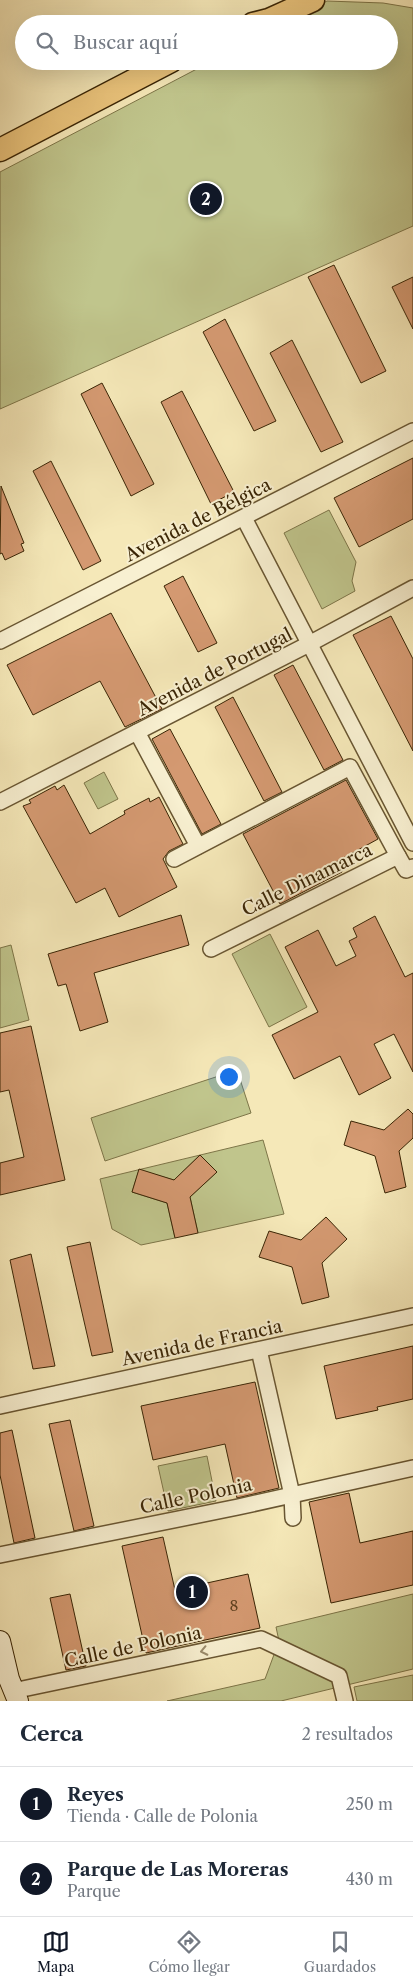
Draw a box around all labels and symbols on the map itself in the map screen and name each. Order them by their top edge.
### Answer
pin: 2 [190,180,222,218]
street label: Avenida de Bélgica [120,473,275,567]
street label: Avenida de Portugal [133,623,296,721]
street label: Calle Dinamarca [238,839,376,921]
your location [216,1064,242,1090]
street label: Avenida de Francia [119,1315,285,1371]
street label: Calle Polonia [138,1473,255,1519]
pin: 1 [176,1573,208,1611]
house number: 8 [230,1596,239,1615]
street label: Calle de Polonia [62,1622,204,1672]
one-way arrow [200,1645,209,1656]

